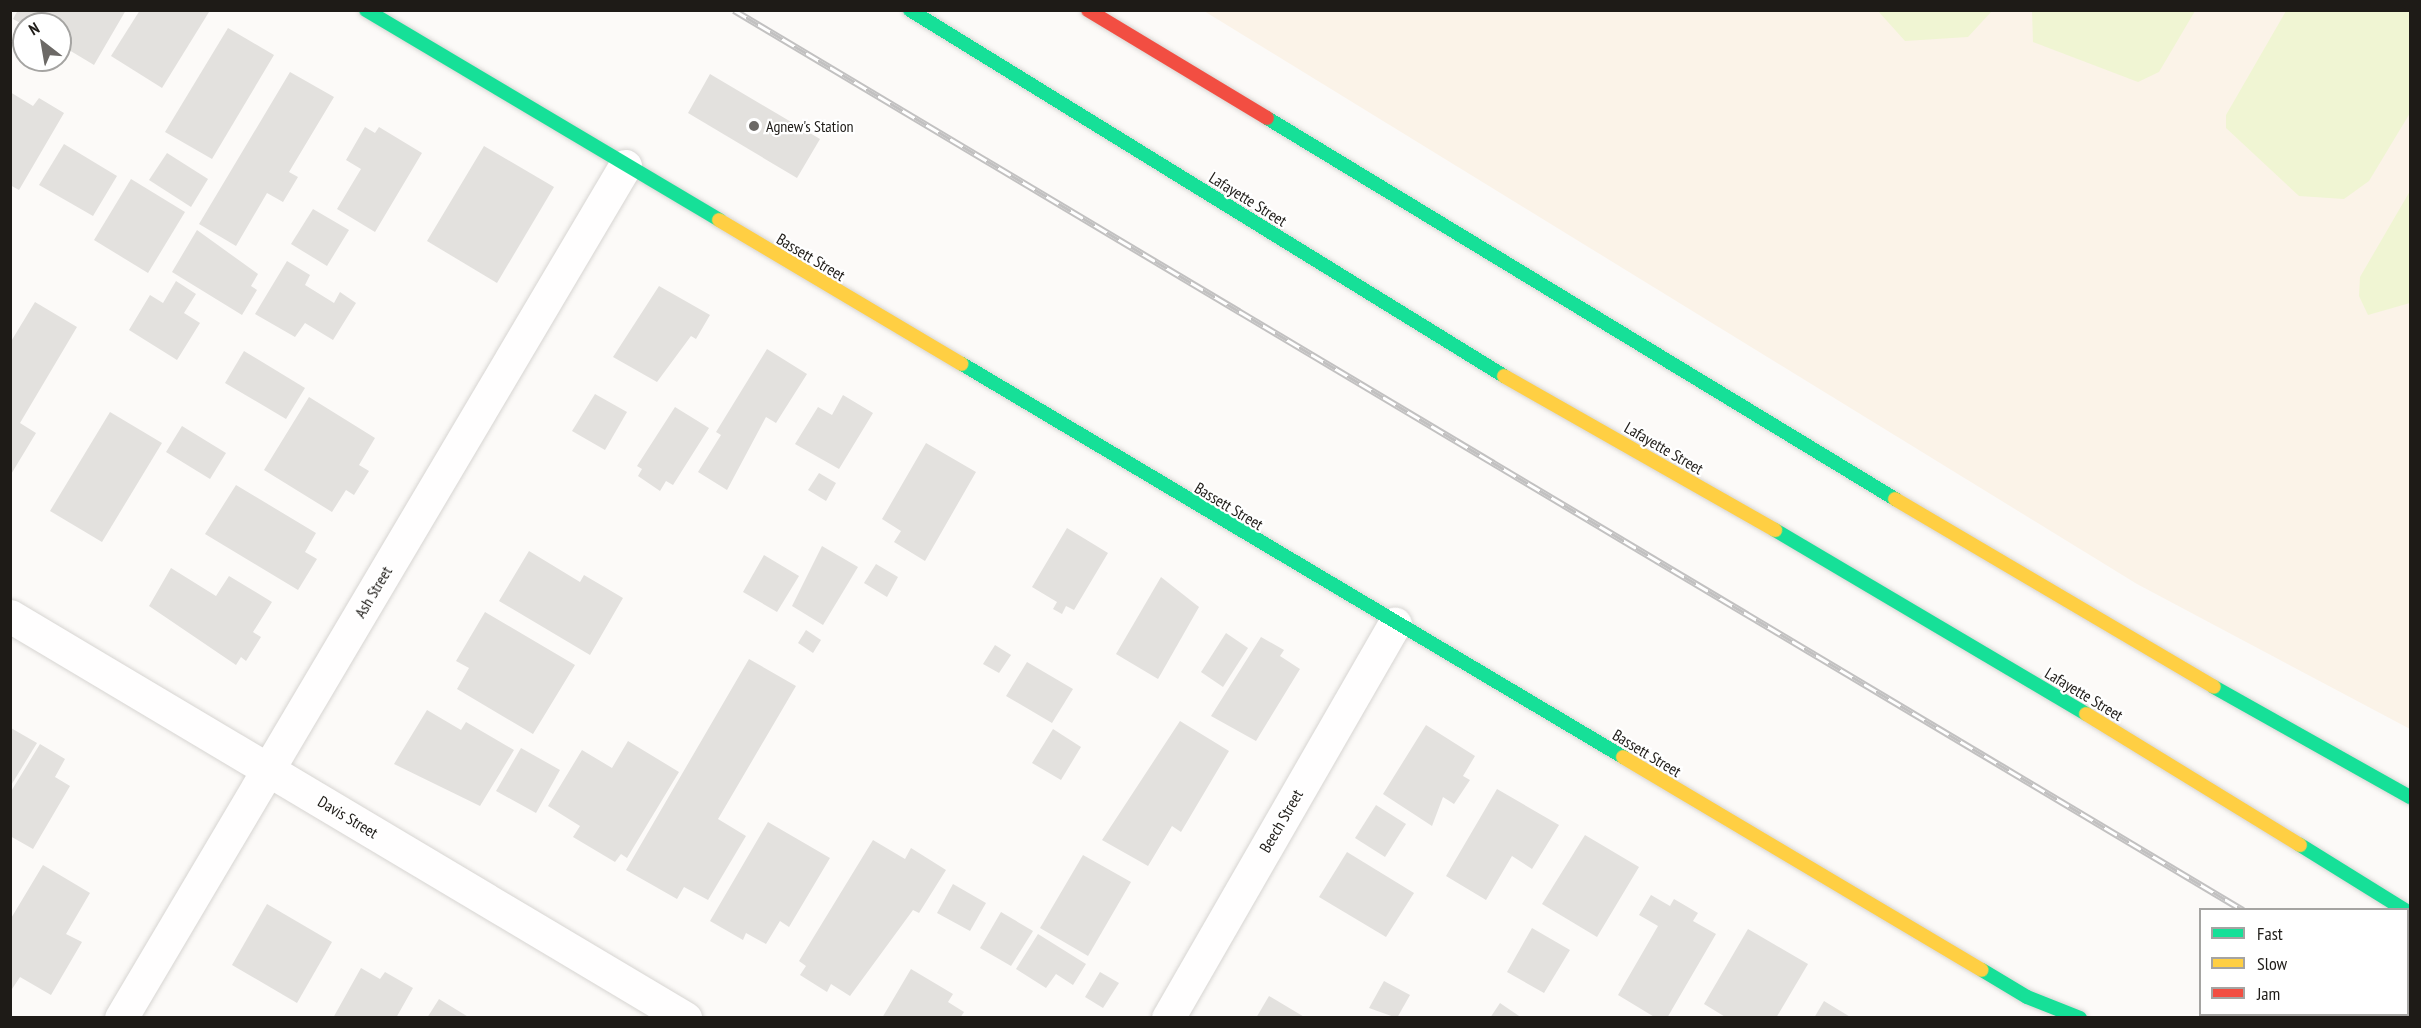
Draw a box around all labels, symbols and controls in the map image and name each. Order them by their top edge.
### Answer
north arrow [12,12,72,72]
text: N [25,17,43,39]
place label: Agnew's Station [766,116,854,136]
marker: Agnew's Station [747,119,761,133]
street label: Lafayette Street [1206,168,1290,230]
street label: Bassett Street [773,229,849,285]
street label: Lafayette Street [1621,418,1707,478]
street label: Bassett Street [1191,478,1267,534]
street label: Ash Street [350,563,396,621]
street label: Lafayette Street [2041,663,2127,725]
street label: Bassett Street [1609,725,1685,781]
street label: Beech Street [1255,786,1307,856]
street label: Davis Street [315,792,381,842]
legend [2199,908,2409,1016]
text: Fast [2257,922,2283,945]
text: Slow [2257,952,2287,975]
text: Jam [2257,982,2280,1005]

